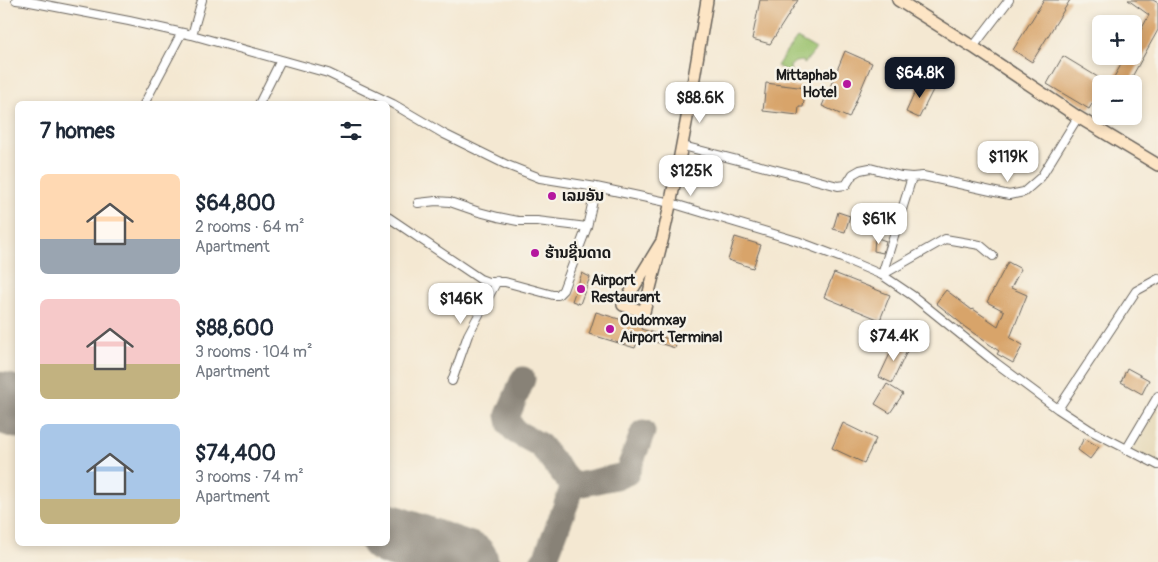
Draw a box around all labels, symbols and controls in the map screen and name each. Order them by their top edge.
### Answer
map controls [1092,15,1142,125]
button: + [1092,15,1142,65]
pin: $64.8K [879,56,961,99]
text: $64.8K [896,63,944,83]
place label: Mittaphab Hotel [776,66,837,102]
button: − [1092,75,1142,125]
marker: Mittaphab Hotel [841,78,853,90]
pin: $88.6K [659,82,741,124]
text: $88.6K [676,88,724,108]
icon: filters [337,117,365,145]
text: 7 homes [40,118,115,145]
pin: $119K [973,140,1043,183]
text: $119K [988,147,1028,167]
pin: $125K [656,154,726,197]
text: $125K [670,161,712,181]
place label: ເລມອັນ [562,187,604,206]
text: $64,800 [195,190,275,217]
marker: ເລມອັນ [546,190,558,202]
icon: home [80,194,140,254]
pin: $61K [849,202,909,245]
text: $61K [862,209,896,229]
text: 2 rooms · 64 m² [195,217,305,237]
text: Apartment [195,237,270,257]
place label: ຮ້ານຊີ່ນດາດ [545,241,611,263]
marker: ຮ້ານຊີ່ນດາດ [529,247,541,259]
place label: Airport Restaurant [591,271,661,307]
pin: $146K [426,282,496,325]
marker: Airport Restaurant [575,283,587,295]
text: $146K [439,289,483,309]
place label: Oudomxay Airport Terminal [620,311,723,347]
text: $88,600 [195,315,274,342]
icon: home [80,319,140,379]
pin: $74.4K [853,320,935,362]
marker: Oudomxay Airport Terminal [604,323,616,335]
text: $74.4K [870,326,918,346]
text: 3 rooms · 104 m² [195,342,312,362]
text: Apartment [195,362,270,382]
text: $74,400 [195,440,276,467]
icon: home [80,444,140,504]
text: 3 rooms · 74 m² [195,467,304,487]
text: Apartment [195,487,270,507]

